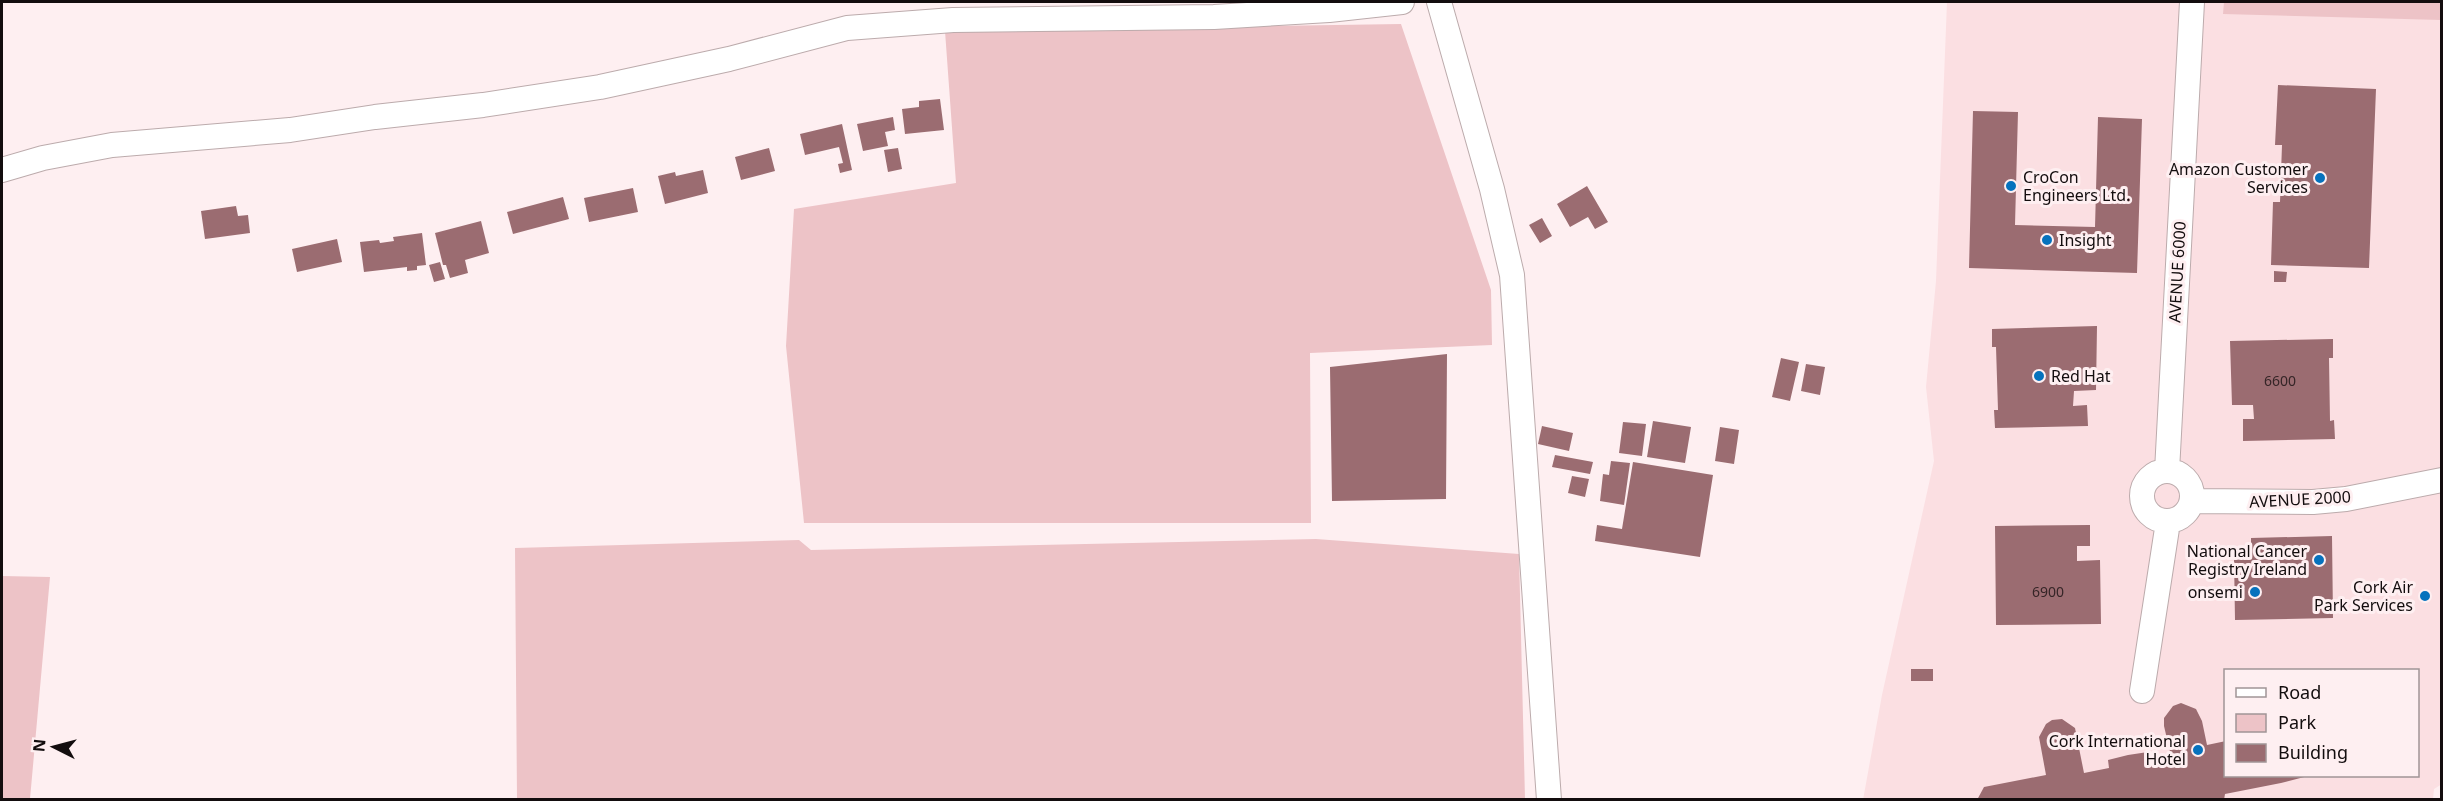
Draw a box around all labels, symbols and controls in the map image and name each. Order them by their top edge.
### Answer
place label: Amazon Customer Services [2169,158,2308,198]
place label: CroCon Engineers Ltd. [2023,166,2130,206]
marker: Amazon Customer Services [2313,171,2327,185]
marker: CroCon Engineers Ltd. [2004,179,2018,193]
street label: AVENUE 6000 [2163,221,2191,323]
place label: Insight [2059,229,2112,251]
marker: Insight [2040,233,2054,247]
place label: Red Hat [2051,365,2111,387]
marker: Red Hat [2032,369,2046,383]
house number: 6600 [2264,371,2296,390]
street label: AVENUE 2000 [2249,485,2351,513]
place label: National Cancer Registry Ireland [2187,540,2307,580]
marker: National Cancer Registry Ireland [2312,553,2326,567]
place label: Cork Air Park Services [2314,576,2413,616]
place label: onsemi [2188,581,2243,603]
house number: 6900 [2032,582,2064,601]
marker: onsemi [2248,585,2262,599]
marker: Cork Air Park Services [2418,589,2432,603]
legend [2224,669,2419,777]
text: Road [2278,680,2321,704]
text: Park [2278,710,2316,734]
north arrow [24,717,84,777]
place label: Cork International Hotel [2049,730,2186,770]
text: N [27,738,51,753]
text: Building [2278,740,2348,764]
marker: Cork International Hotel [2191,743,2205,757]

